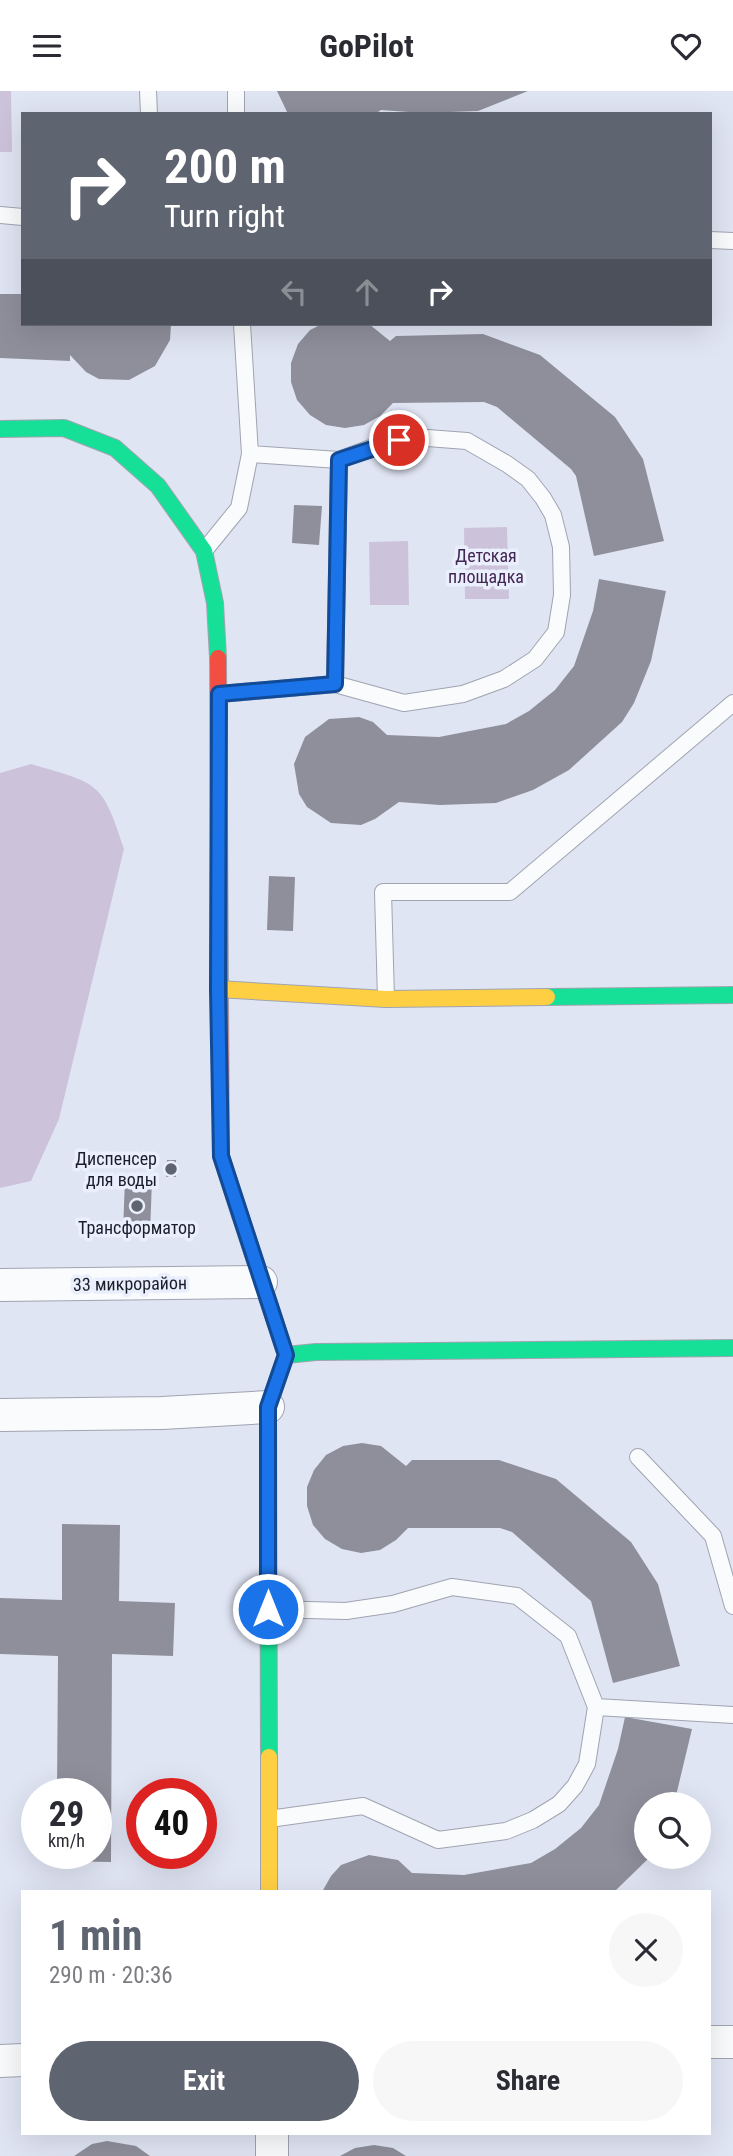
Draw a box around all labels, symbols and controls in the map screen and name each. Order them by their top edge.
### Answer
icon: menu [28,27,66,65]
text: GoPilot [319,27,414,65]
icon: heart [667,27,705,65]
text: 200 m [164,138,286,195]
icon: right [49,140,140,231]
text: Turn right [164,197,285,235]
icon: left [275,273,313,311]
icon: ahead [348,273,386,311]
icon: right [421,273,459,311]
pin [369,410,429,470]
icon: arrive [380,421,418,459]
park label: Детская площадка [448,545,524,587]
place label: Диспенсер для воды [75,1148,157,1190]
marker: Диспенсер для воды [163,1161,179,1177]
marker: Трансформатор [129,1198,145,1214]
place label: Трансформатор [78,1217,196,1238]
street label: 33 микрорайон [73,1272,187,1295]
position arrow [231,1572,305,1646]
speed limit sign: 40 [126,1778,217,1869]
map controls [634,1792,711,1869]
button: search [634,1792,711,1869]
text: 29 [49,1794,84,1835]
text: km/h [48,1830,85,1851]
text: 1 min [49,1911,142,1960]
button: close [609,1913,683,1987]
text: 290 m · 20:36 [49,1962,173,1989]
button: Exit [49,2041,359,2121]
button: Share [373,2041,683,2121]

